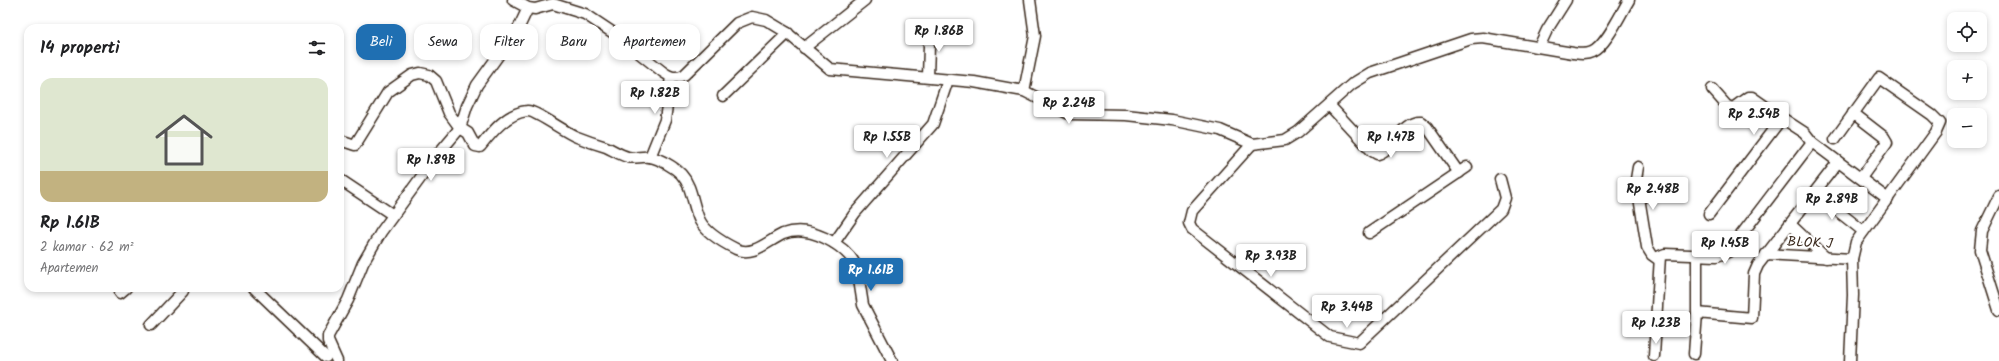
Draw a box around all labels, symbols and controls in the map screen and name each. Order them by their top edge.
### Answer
map controls [1947,12,1987,148]
button: locate [1947,12,1987,52]
pin: Rp 1.86B [898,19,980,53]
text: Rp 1.86B [914,21,964,42]
chip: Beli [356,24,406,60]
chip: Sewa [414,24,472,60]
chip: Filter [480,24,538,60]
chip: Baru [546,24,601,60]
chip: Apartemen [609,24,700,60]
text: 14 properti [40,35,120,62]
icon: filters [306,37,328,59]
button: + [1947,60,1987,100]
pin: Rp 1.82B [614,81,696,115]
text: Rp 1.82B [630,83,680,104]
pin: Rp 2.24B [1028,91,1110,125]
text: Rp 2.24B [1042,93,1096,114]
pin: Rp 2.54B [1713,102,1795,136]
icon: home [148,104,220,176]
text: Rp 2.54B [1728,104,1780,125]
button: − [1947,108,1987,148]
pin: Rp 1.55B [846,125,928,159]
pin: Rp 1.47B [1350,125,1432,159]
text: Rp 1.55B [863,127,911,148]
text: Rp 1.47B [1367,127,1415,148]
pin: Rp 1.89B [390,148,472,182]
text: Rp 1.89B [406,150,456,171]
pin: Rp 2.48B [1612,177,1694,211]
text: Rp 2.48B [1626,179,1680,200]
pin: Rp 2.89B [1791,187,1873,221]
text: Rp 2.89B [1806,189,1858,210]
text: Rp 1.61B [40,210,100,237]
pin: Rp 1.45B [1684,231,1766,265]
street label: BLOK J [1787,231,1834,255]
text: Rp 1.45B [1701,233,1749,254]
text: 2 kamar · 62 m² [40,237,134,258]
pin: Rp 3.93B [1230,244,1312,278]
text: Rp 3.93B [1245,246,1297,267]
text: Apartemen [40,258,99,279]
pin: Rp 1.61B [830,258,912,292]
text: Rp 1.61B [848,260,894,281]
pin: Rp 3.44B [1306,295,1388,329]
text: Rp 3.44B [1321,297,1373,318]
pin: Rp 1.23B [1615,311,1697,345]
text: Rp 1.23B [1631,313,1681,334]

